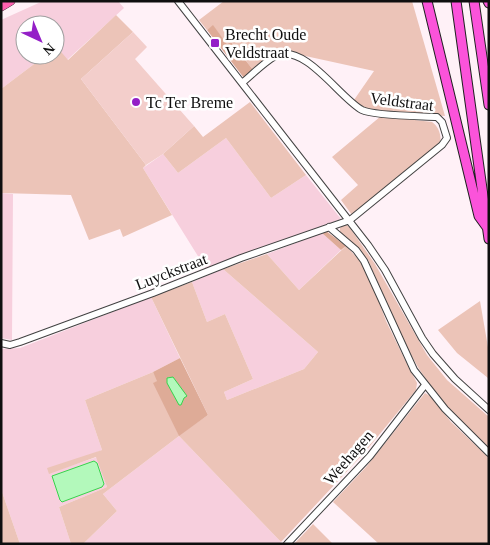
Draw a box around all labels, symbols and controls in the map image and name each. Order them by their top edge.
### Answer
north arrow [15,15,65,65]
place label: Brecht Oude Veldstraat [225,26,306,61]
marker: Brecht Oude Veldstraat [209,37,221,49]
text: N [40,40,58,58]
street label: Veldstraat [369,89,435,114]
place label: Tc Ter Breme [146,94,233,111]
marker: Tc Ter Breme [130,96,142,108]
street label: Luyckstraat [133,250,210,294]
street label: Weehagen [320,427,377,489]

